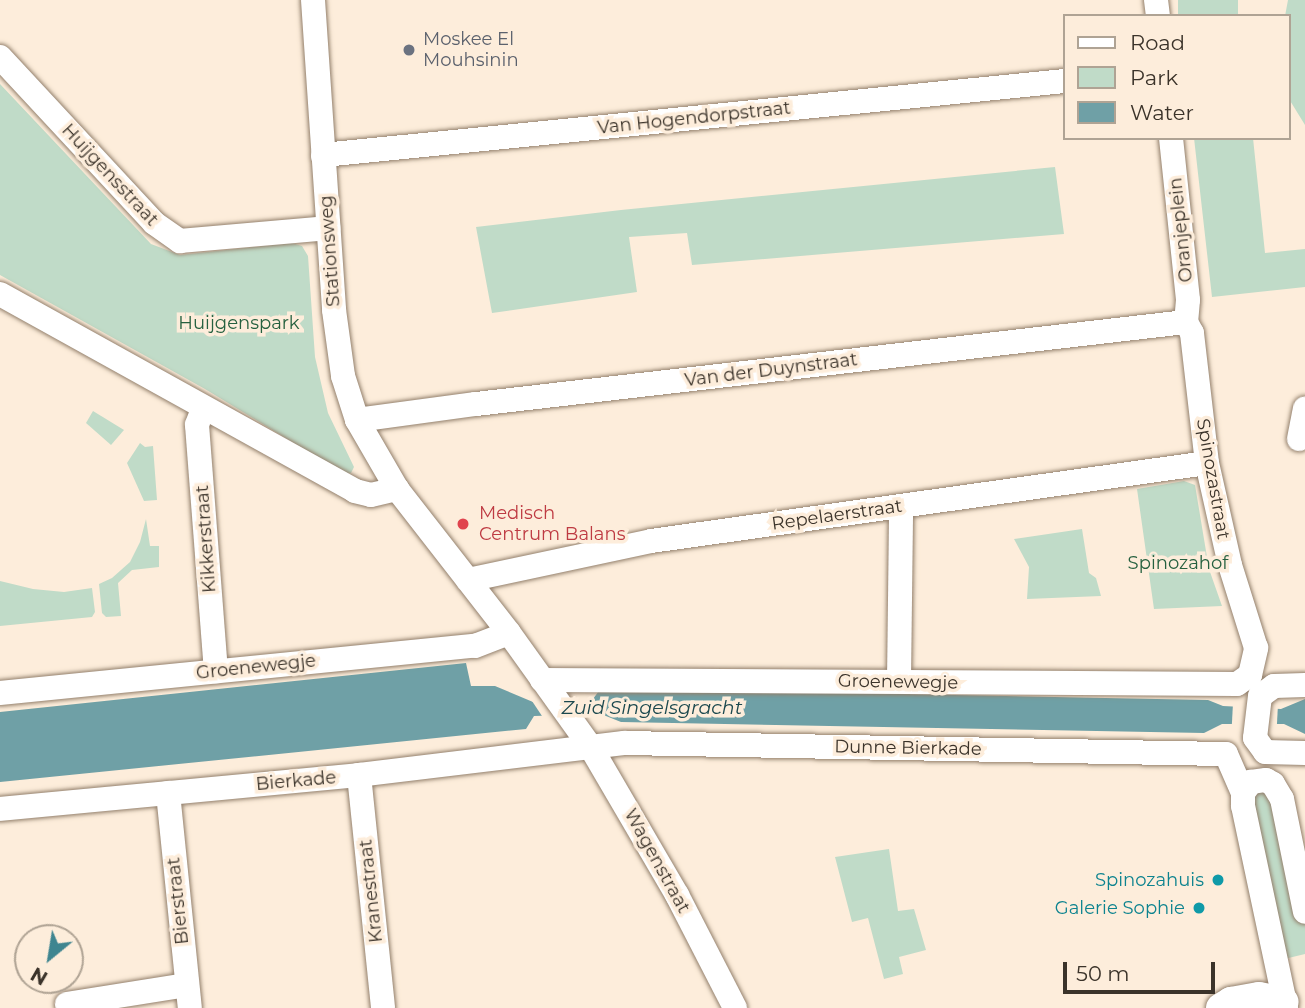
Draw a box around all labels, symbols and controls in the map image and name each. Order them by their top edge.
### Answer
legend [1064,14,1291,140]
place label: Moskee El Mouhsinin [423,29,519,72]
text: Road [1130,30,1185,55]
marker: Moskee El Mouhsinin [401,42,417,58]
text: Park [1130,65,1178,90]
street label: Van Hogendorpstraat [596,97,792,139]
text: Water [1130,100,1194,125]
street label: Huijgensstraat [57,119,163,231]
street label: Oranjeplein [1165,177,1197,283]
street label: Stationsweg [315,195,345,307]
park label: Huijgenspark [178,312,300,334]
street label: Van der Duynstraat [683,349,859,391]
street label: Spinozastraat [1192,417,1234,541]
street label: Kikkerstraat [191,484,221,594]
street label: Repelaerstraat [770,495,904,535]
place label: Medisch Centrum Balans [479,503,625,546]
marker: Medisch Centrum Balans [453,514,473,534]
park label: Spinozahof [1128,552,1228,574]
street label: Groenewegje [195,650,317,684]
street label: Groenewegje [838,670,958,694]
water label: Zuid Singelsgracht [562,697,742,719]
street label: Dunne Bierkade [834,736,982,760]
street label: Bierkade [255,767,337,795]
street label: Wagenstraat [619,805,695,917]
street label: Kranestraat [355,838,387,944]
street label: Bierstraat [163,856,193,946]
place label: Spinozahuis [1095,869,1204,891]
marker: Spinozahuis [1210,872,1226,888]
place label: Galerie Sophie [1055,897,1185,919]
marker: Galerie Sophie [1191,900,1207,916]
north arrow [14,924,84,994]
scale bar [1067,948,1219,992]
text: 50 m [1076,961,1130,986]
text: N [27,962,52,990]

